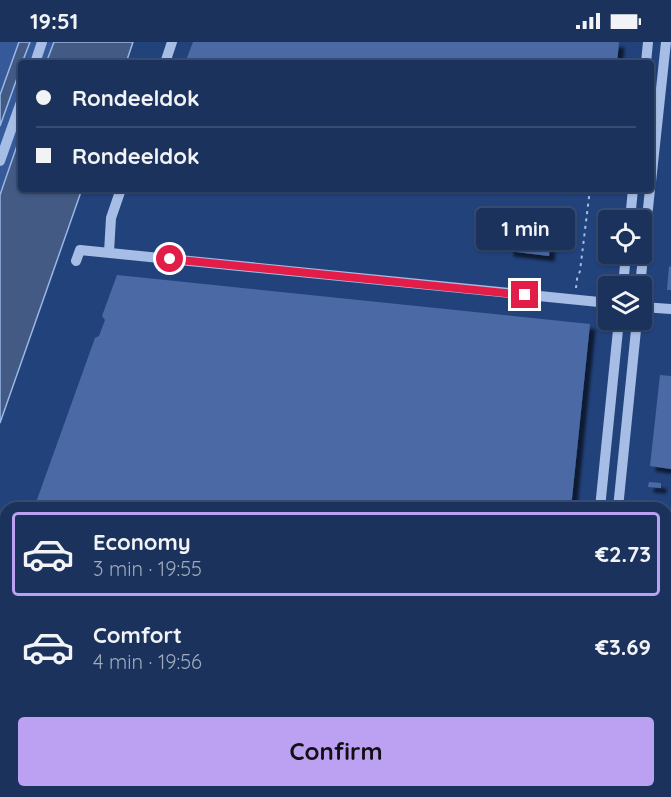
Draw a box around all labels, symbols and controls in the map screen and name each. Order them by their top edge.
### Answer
text: 19:51 [30,7,78,35]
text: Rondeeldok [72,84,199,112]
text: Rondeeldok [72,142,199,170]
callout: 1 min [476,208,574,250]
map controls [598,210,652,330]
button: locate [598,210,652,264]
text: 1 min [501,216,550,241]
route start [156,245,183,272]
button: layers [598,276,652,330]
route end [511,281,538,308]
icon: car [21,527,75,581]
text: Economy [93,528,191,556]
text: €2.73 [595,540,651,568]
text: 3 min · 19:55 [93,556,202,581]
icon: car [21,620,75,674]
text: Comfort [93,621,182,649]
text: €3.69 [595,633,651,661]
text: 4 min · 19:56 [93,649,202,674]
button: Confirm [18,717,654,786]

